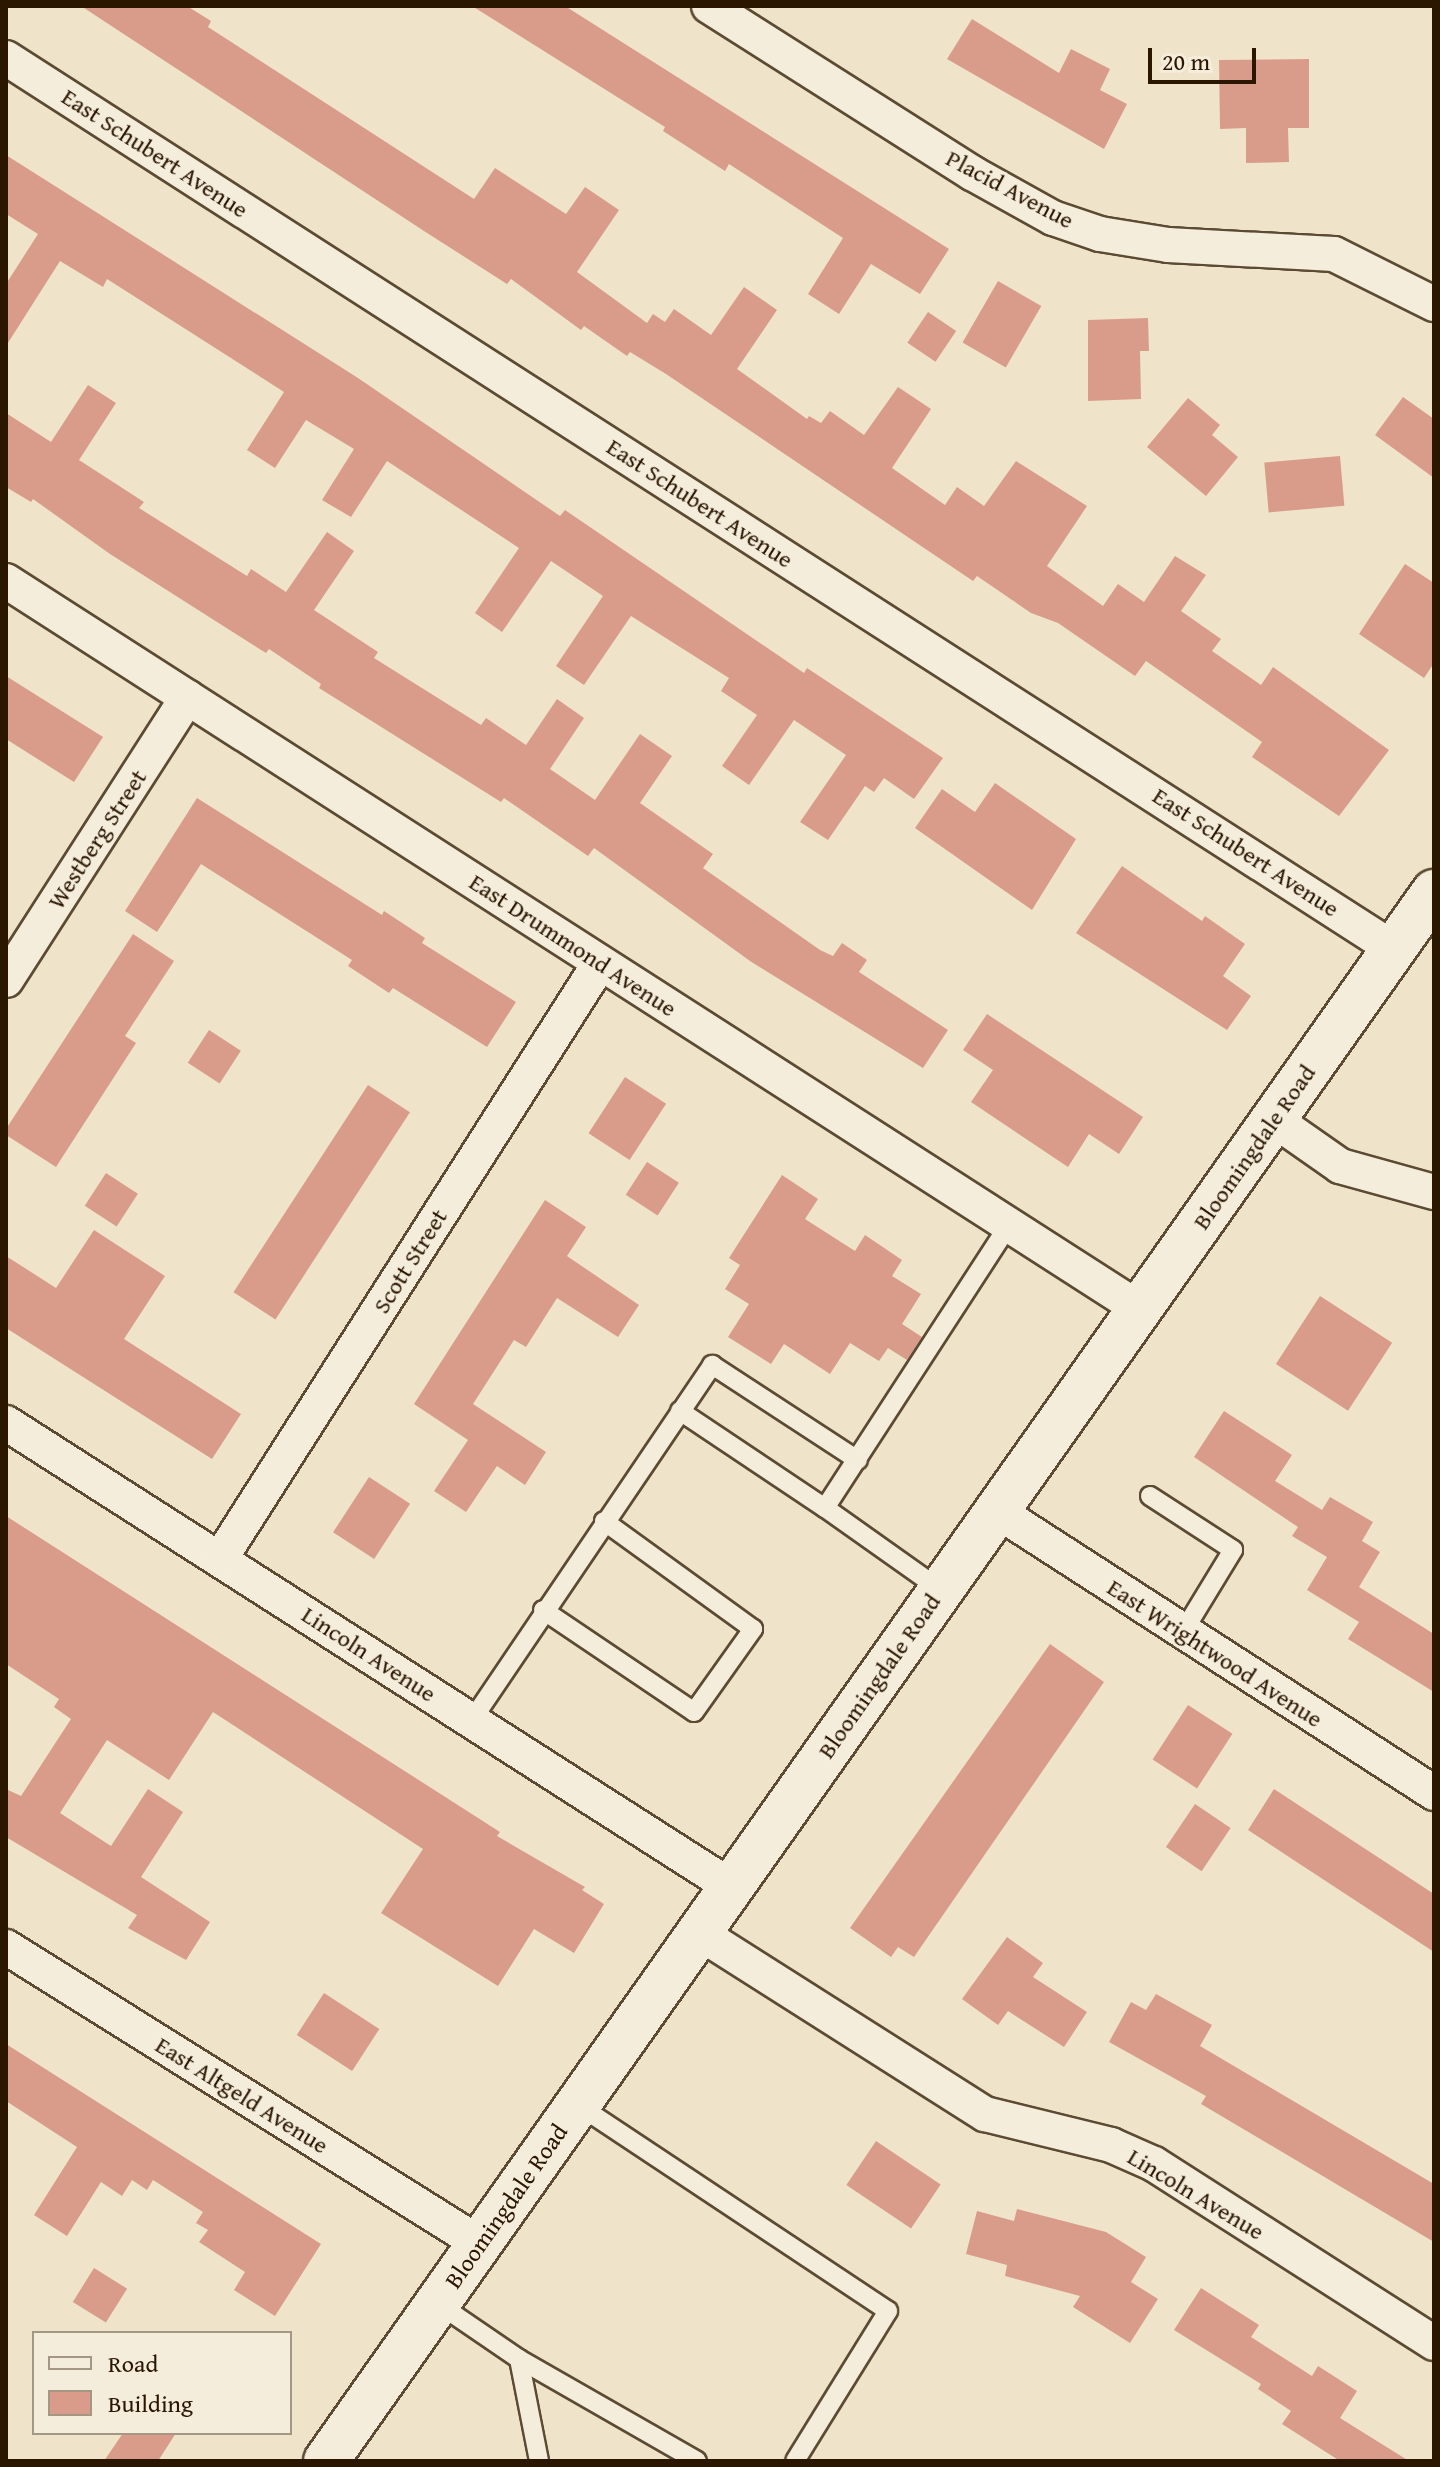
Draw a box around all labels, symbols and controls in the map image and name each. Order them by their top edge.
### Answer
scale bar [1152,32,1260,82]
text: 20 m [1162,44,1210,79]
street label: East Schubert Avenue [56,82,254,224]
street label: Placid Avenue [941,143,1079,235]
street label: East Schubert Avenue [601,432,799,574]
street label: Westberg Street [41,764,153,914]
street label: East Schubert Avenue [1147,781,1345,923]
street label: East Drummond Avenue [464,867,682,1023]
street label: Bloomingdale Road [1186,1059,1322,1235]
street label: Scott Street [367,1204,453,1318]
street label: East Wrightwood Avenue [1102,1573,1328,1733]
street label: Bloomingdale Road [811,1588,947,1764]
street label: Lincoln Avenue [297,1600,441,1708]
street label: East Altgeld Avenue [150,2030,334,2160]
street label: Bloomingdale Road [438,2118,574,2294]
street label: Lincoln Avenue [1123,2142,1269,2246]
legend [32,2331,292,2435]
text: Road [108,2346,158,2381]
text: Building [108,2386,193,2421]

